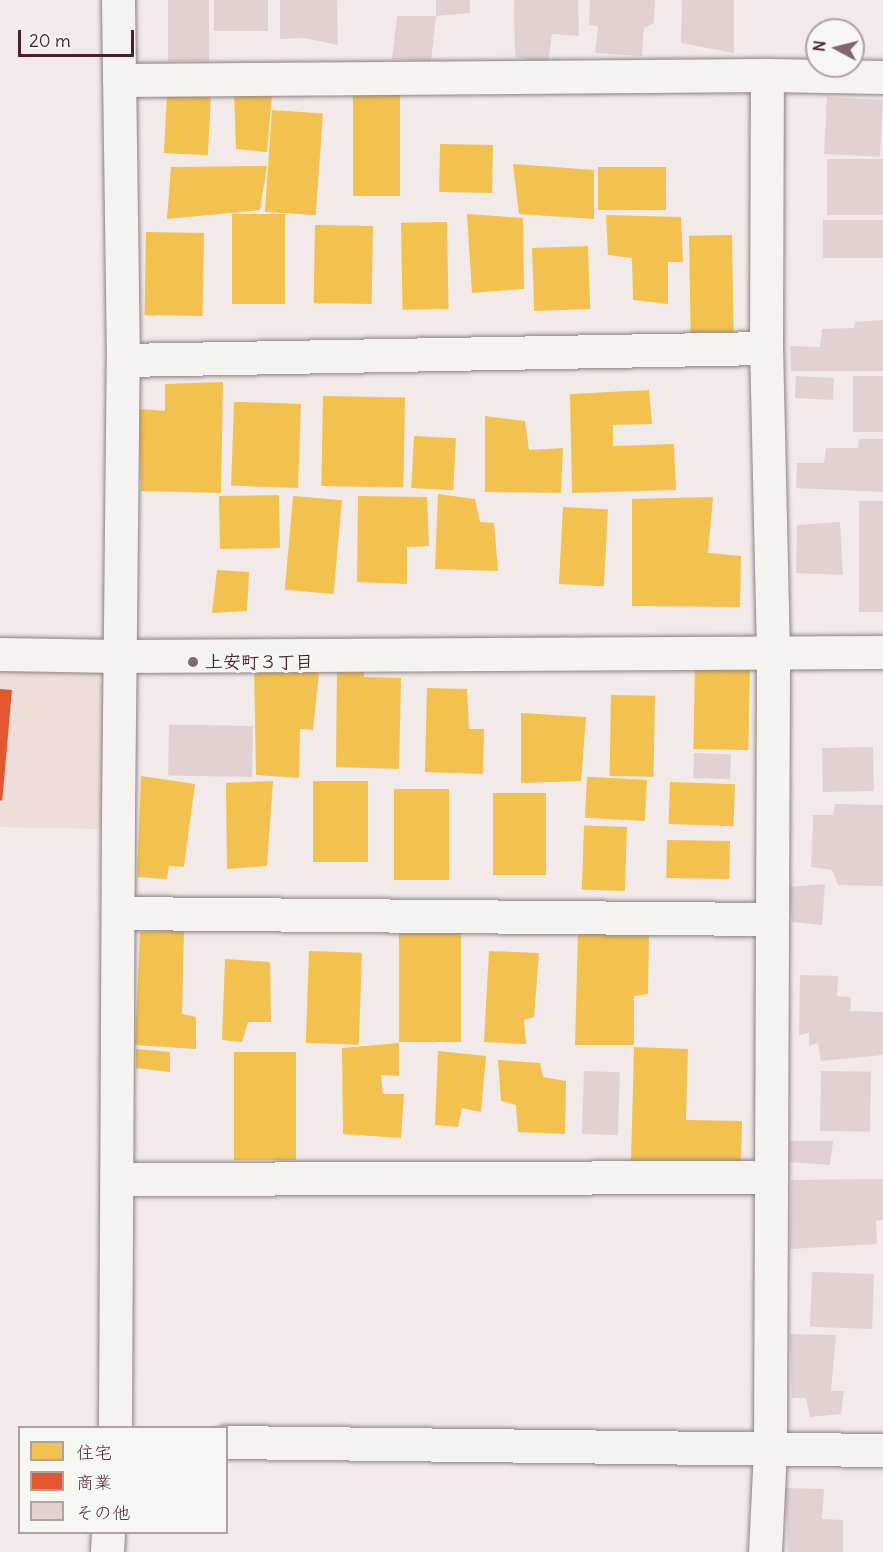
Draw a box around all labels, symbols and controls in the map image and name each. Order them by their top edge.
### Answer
scale bar [21,18,136,56]
north arrow [805,18,865,78]
text: 20 m [29,29,71,52]
text: N [809,39,830,53]
place label: 上安町３丁目 [205,651,313,673]
marker: 上安町３丁目 [186,655,200,669]
legend [18,1426,228,1534]
text: 住宅 [76,1441,112,1464]
text: 商業 [76,1471,112,1494]
text: その他 [76,1501,130,1524]

